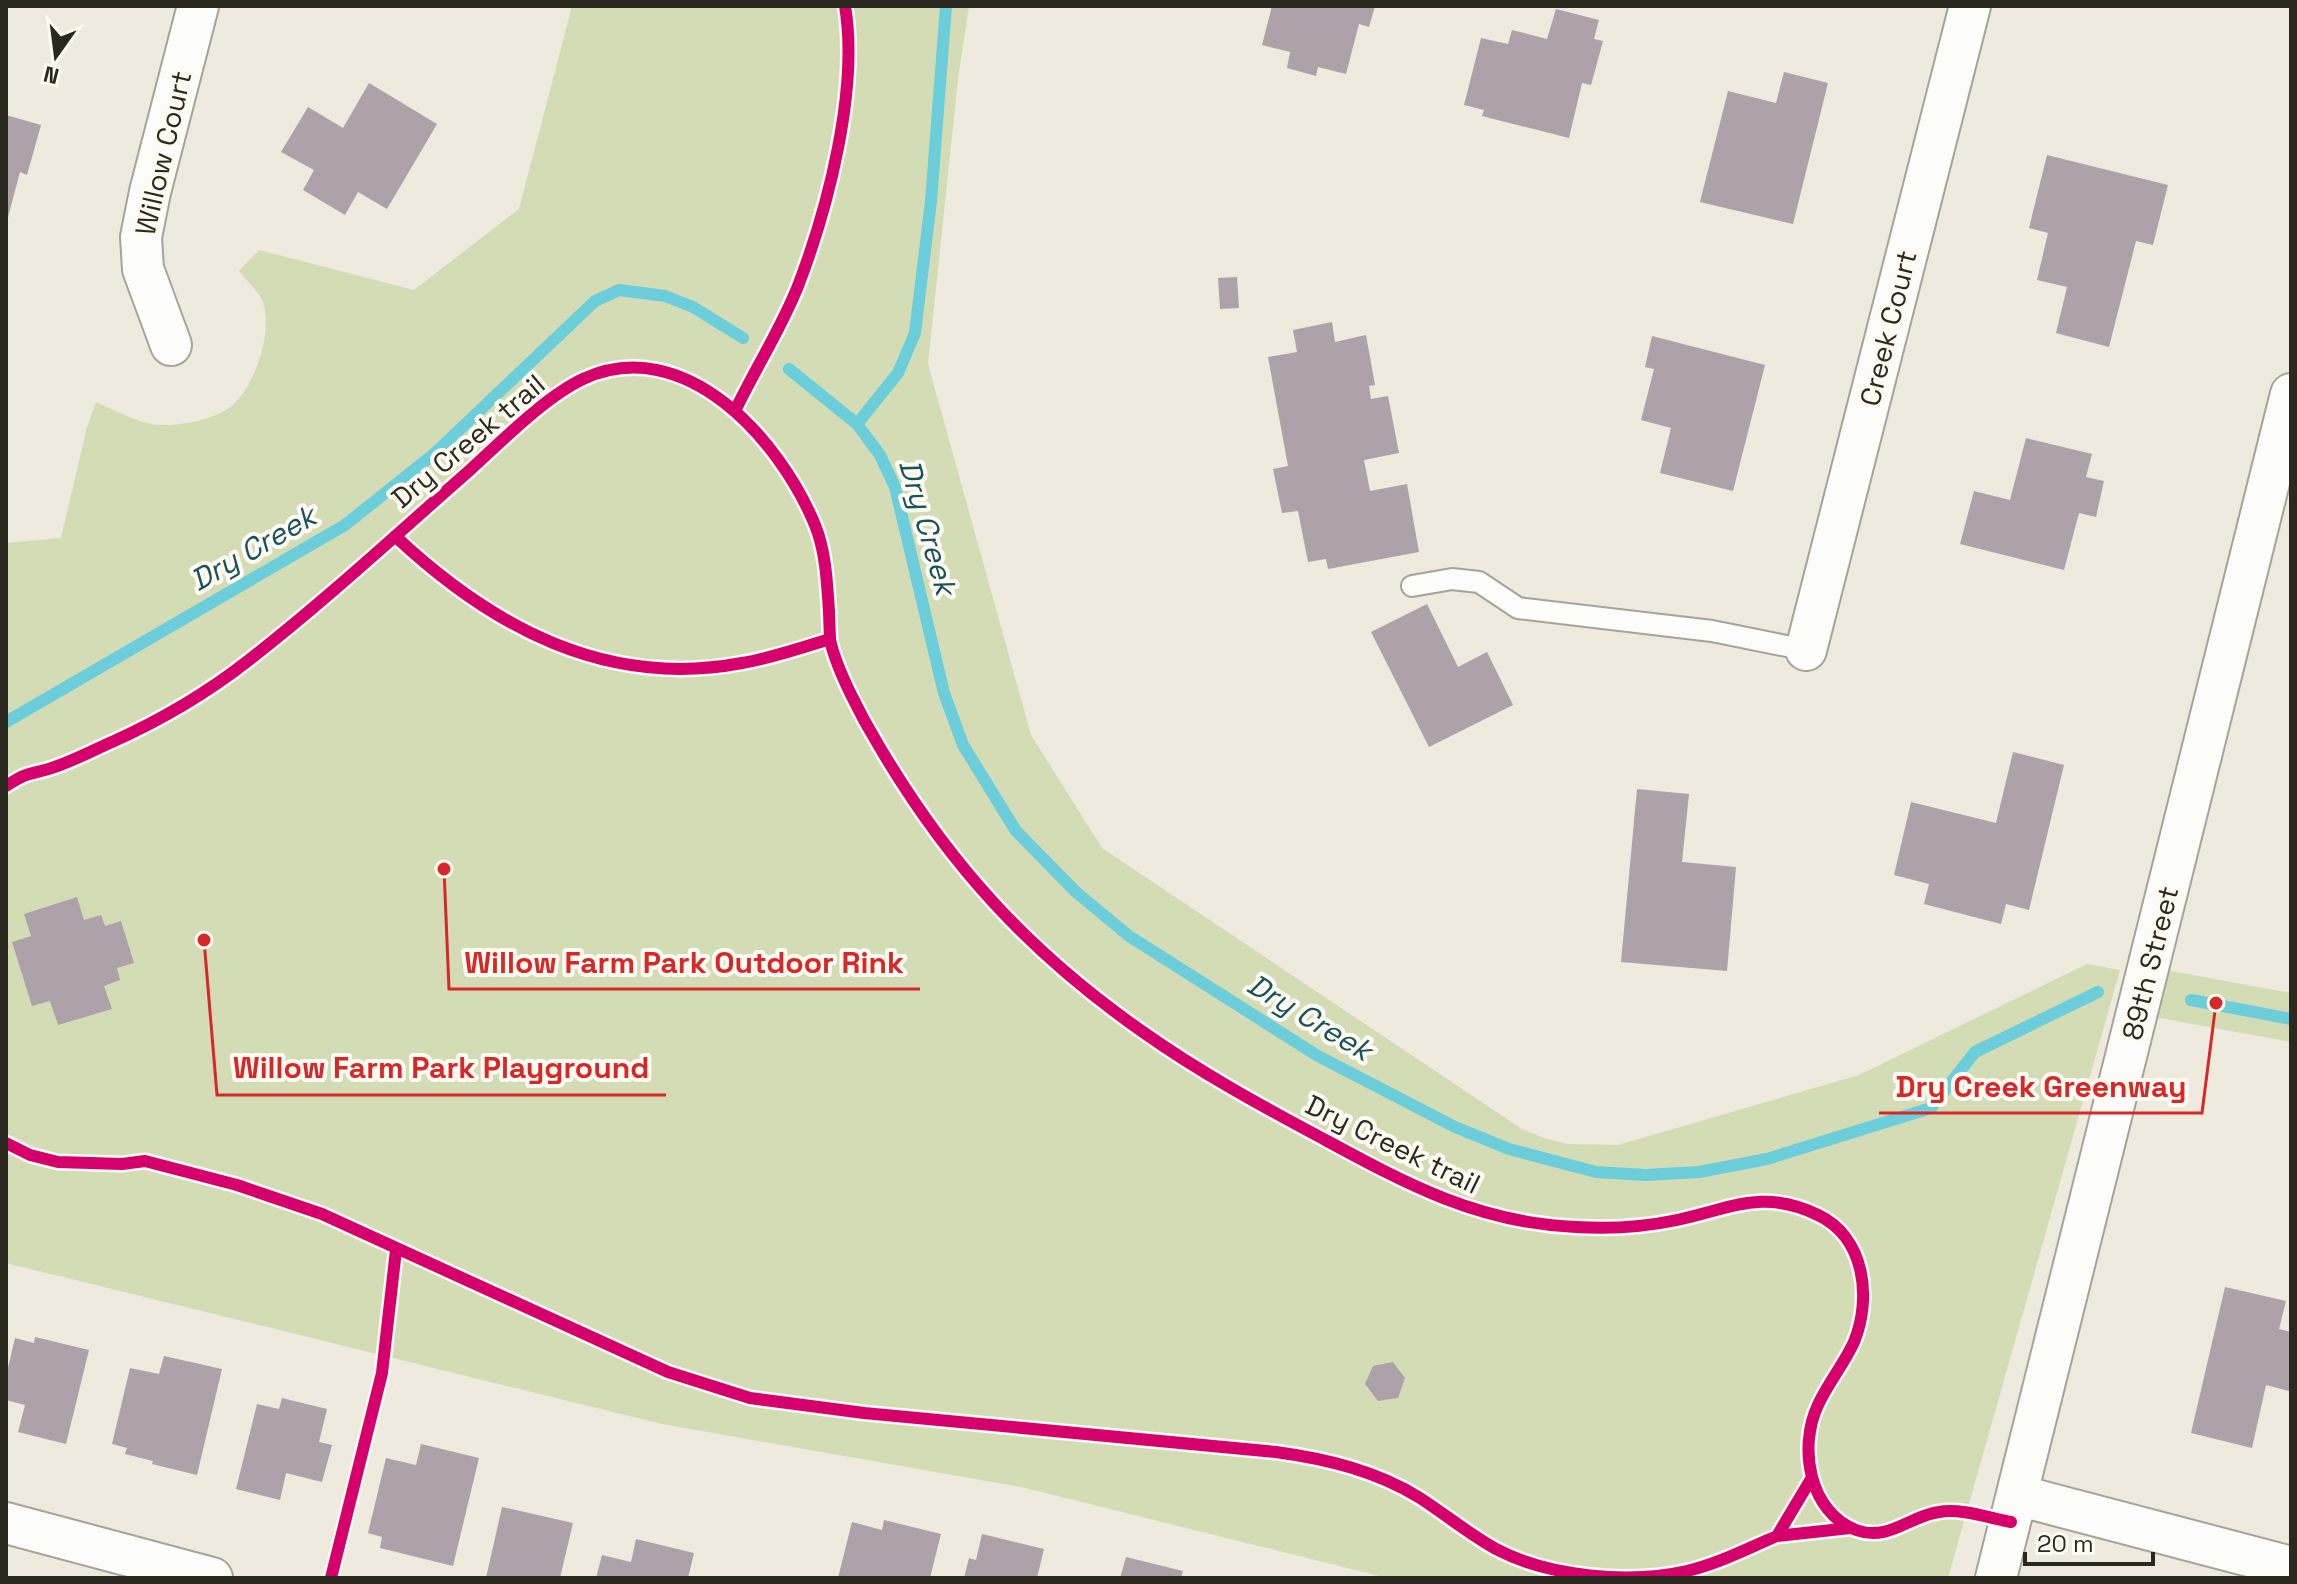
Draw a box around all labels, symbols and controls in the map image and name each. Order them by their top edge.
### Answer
north arrow [16,16,96,96]
text: N [41,60,62,91]
street label: Willow Court [127,67,199,239]
street label: Creek Court [1851,246,1925,410]
street label: Dry Creek trail [384,366,552,516]
water label: Dry Creek [890,455,967,602]
water label: Dry Creek [183,495,325,600]
street label: 89th Street [2113,882,2187,1044]
callout: Willow Farm Park Outdoor Rink [449,935,920,989]
text: Willow Farm Park Outdoor Rink [464,943,904,982]
water label: Dry Creek [1240,964,1382,1071]
callout: Willow Farm Park Playground [217,1041,666,1095]
text: Willow Farm Park Playground [233,1048,649,1087]
callout: Dry Creek Greenway [1879,1059,2202,1113]
text: Dry Creek Greenway [1896,1067,2187,1106]
street label: Dry Creek trail [1300,1086,1486,1202]
scale bar [2025,1516,2153,1566]
text: 20 m [2037,1528,2094,1559]

